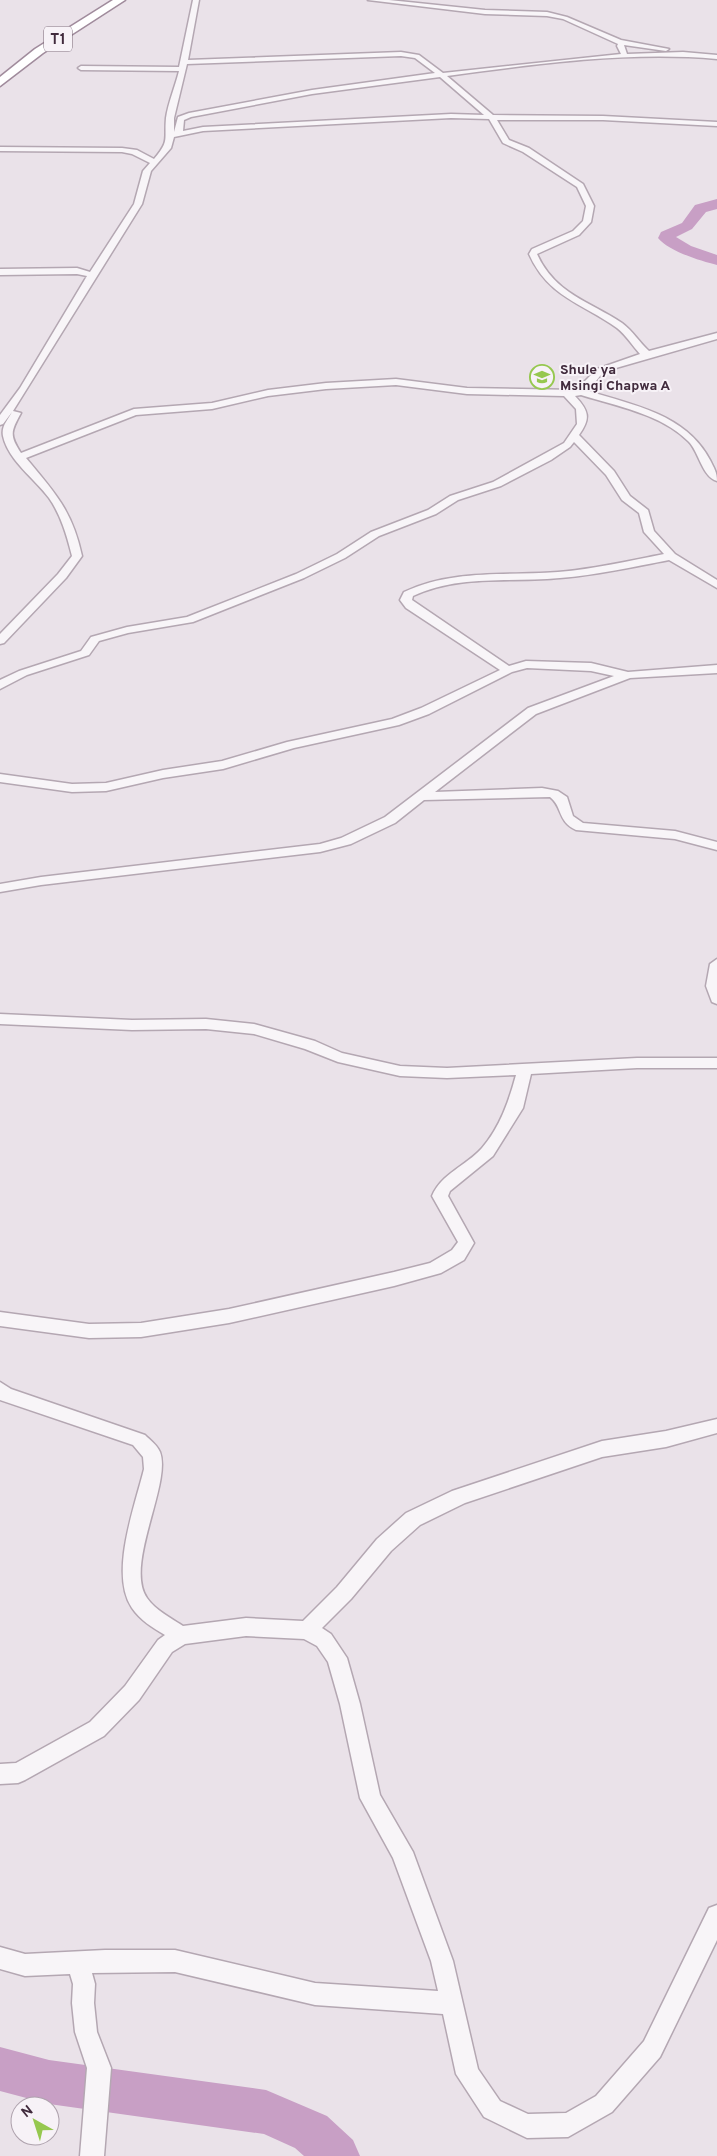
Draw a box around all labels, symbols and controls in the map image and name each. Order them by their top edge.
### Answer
road number: T1 [44,26,72,52]
place label: Shule ya Msingi Chapwa A [560,362,670,395]
school or university icon: Shule ya Msingi Chapwa A [529,364,555,390]
north arrow [10,2096,60,2146]
text: N [19,2102,37,2122]

